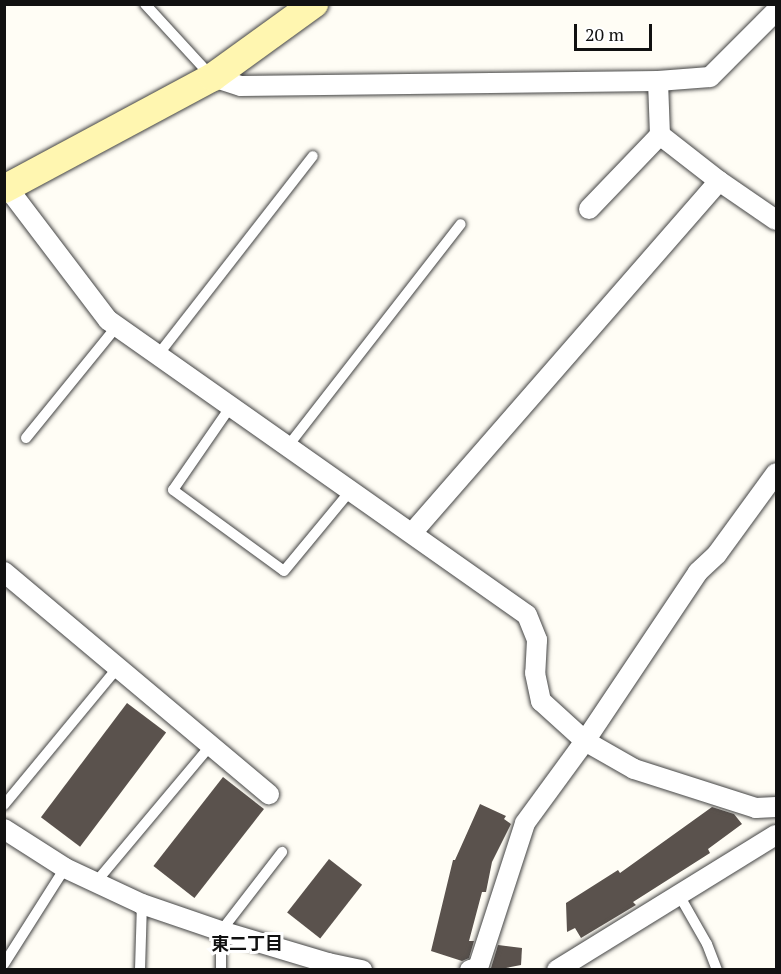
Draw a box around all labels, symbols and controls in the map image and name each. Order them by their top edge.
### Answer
scale bar [577,12,655,50]
text: 20 m [585,22,624,46]
district label: 東二丁目 [211,932,283,954]

